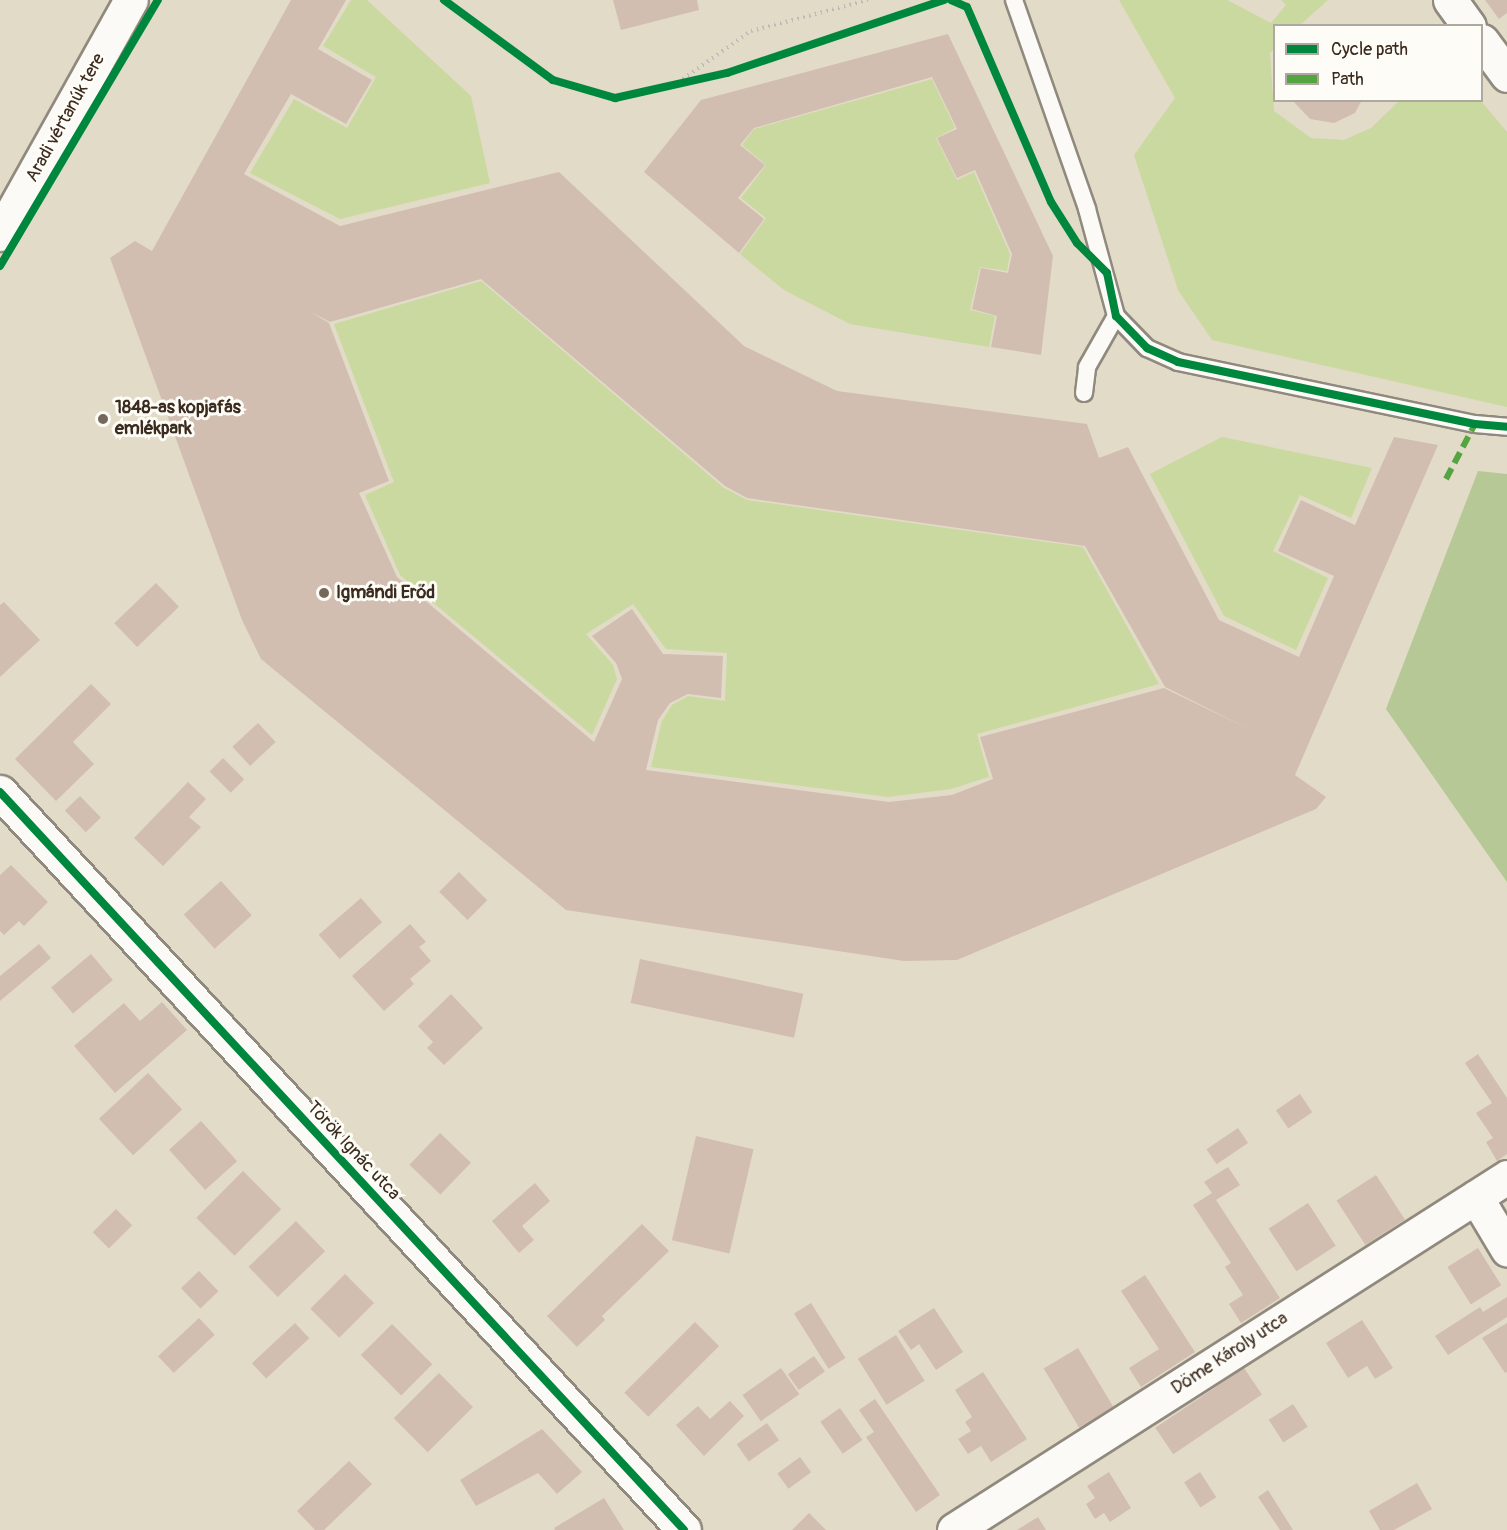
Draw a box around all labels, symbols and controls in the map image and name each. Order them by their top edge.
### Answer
legend [1273,24,1483,102]
text: Cycle path [1331,38,1408,61]
street label: Aradi vértanúk tere [22,50,110,186]
text: Path [1331,68,1364,91]
place label: 1848-as kopjafás emlékpark [115,398,241,440]
marker: 1848-as kopjafás emlékpark [96,412,110,426]
place label: Igmándi Erőd [336,582,435,604]
marker: Igmándi Erőd [317,586,331,600]
street label: Török Ignác utca [302,1097,404,1205]
street label: Döme Károly utca [1168,1308,1292,1400]

